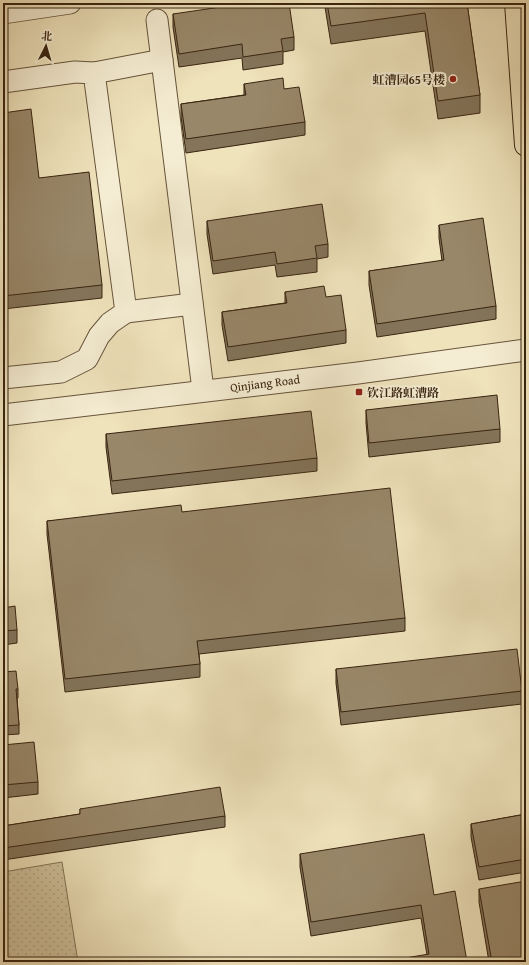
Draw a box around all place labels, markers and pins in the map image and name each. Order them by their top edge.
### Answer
place label: 虹漕园65号楼 [373,71,445,88]
marker: 虹漕园65号楼 [448,74,458,84]
place label: 钦江路虹漕路 [367,384,439,401]
marker: 钦江路虹漕路 [354,387,364,397]

